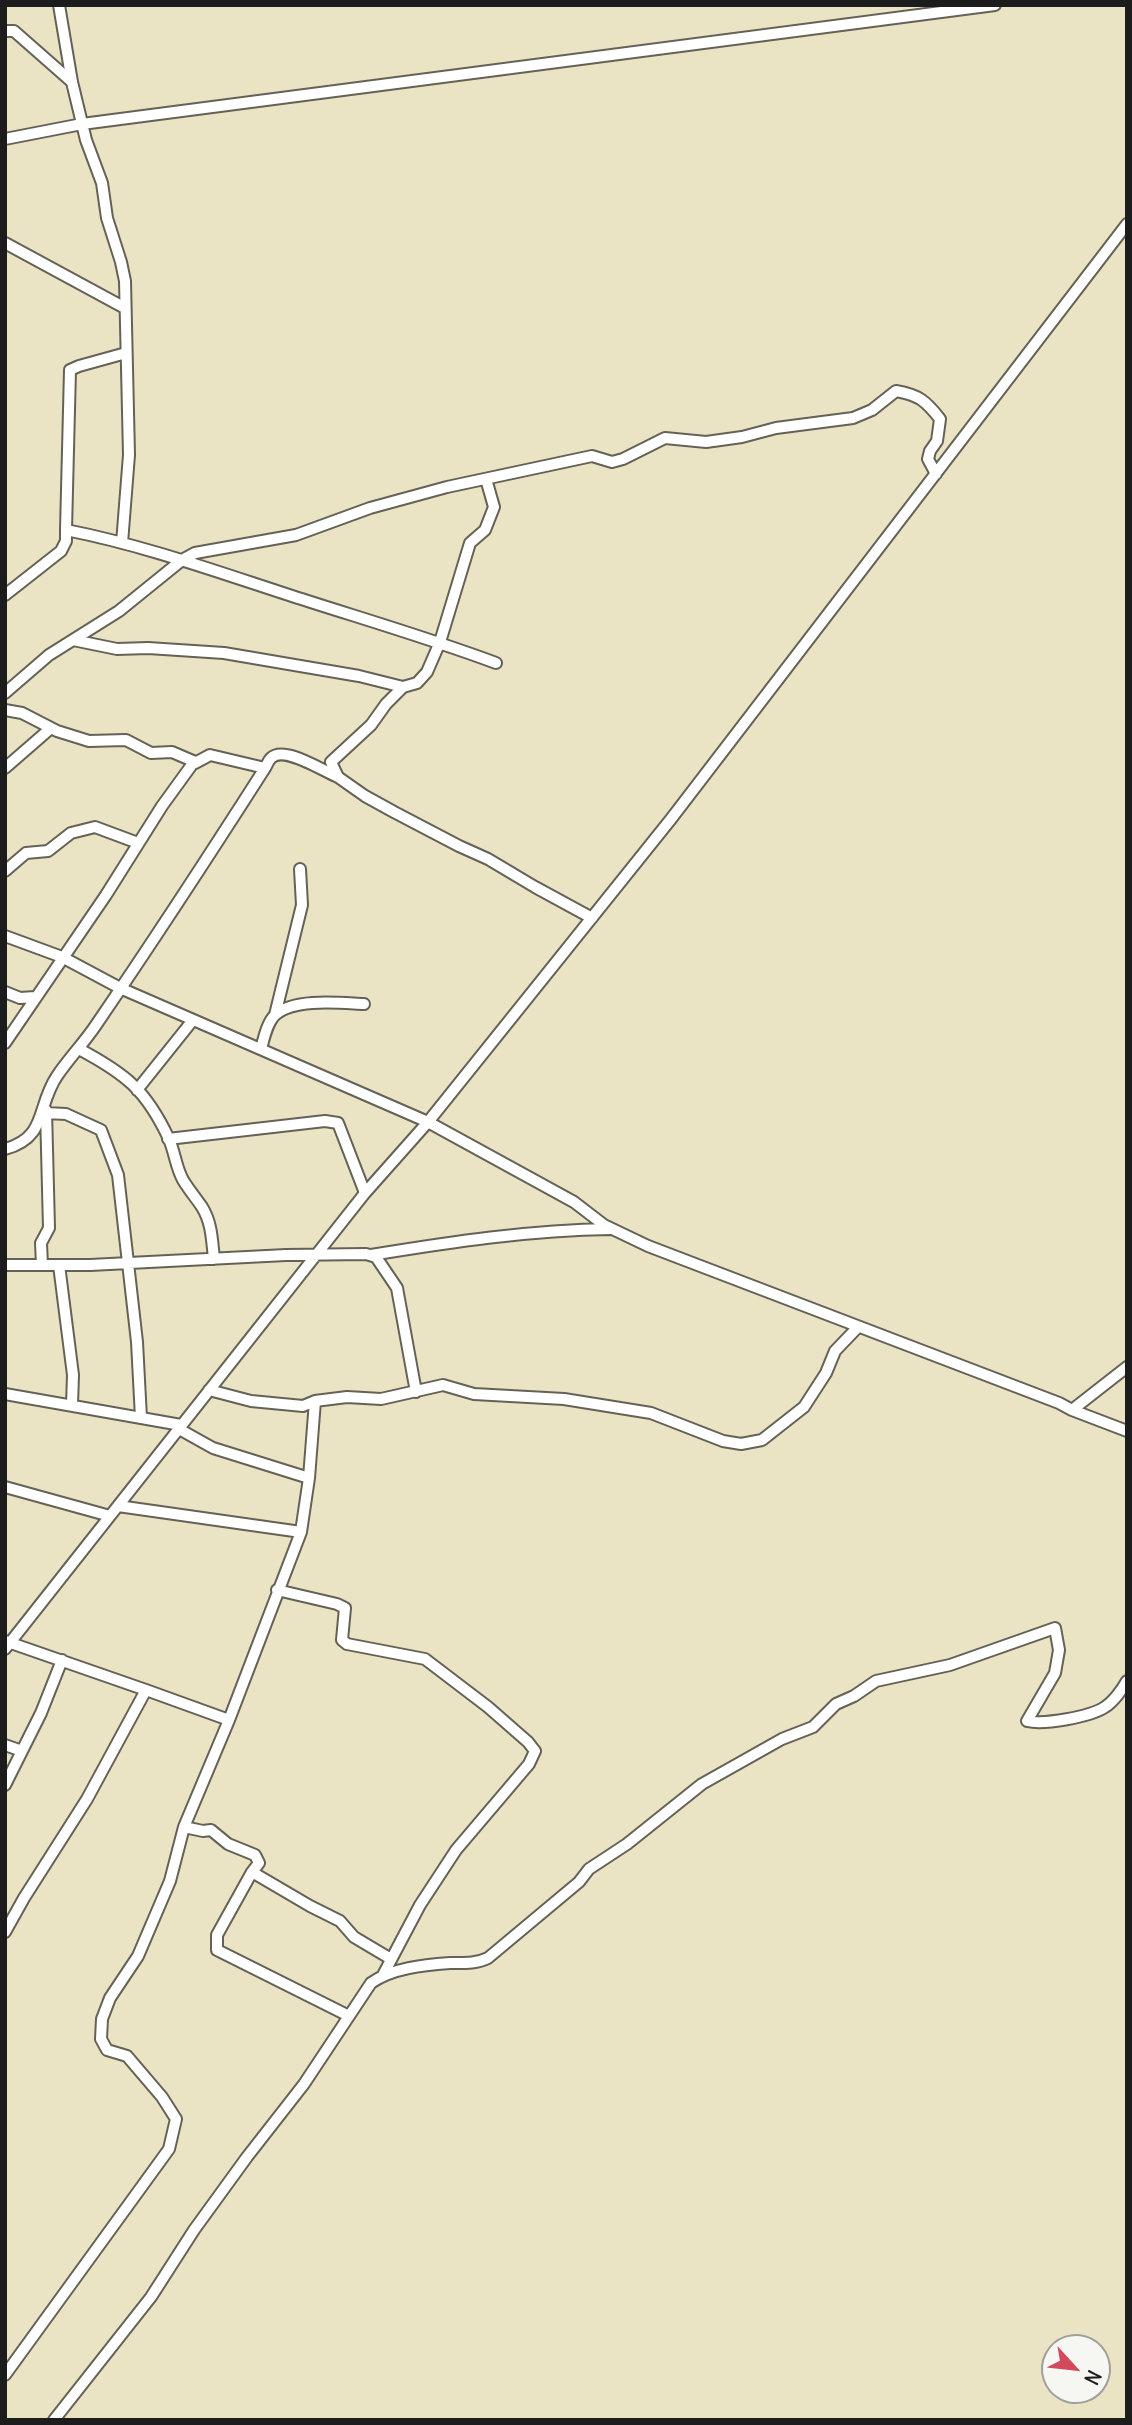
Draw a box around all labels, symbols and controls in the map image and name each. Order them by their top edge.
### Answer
north arrow [1041,2334,1111,2404]
text: N [1079,2366,1107,2389]

